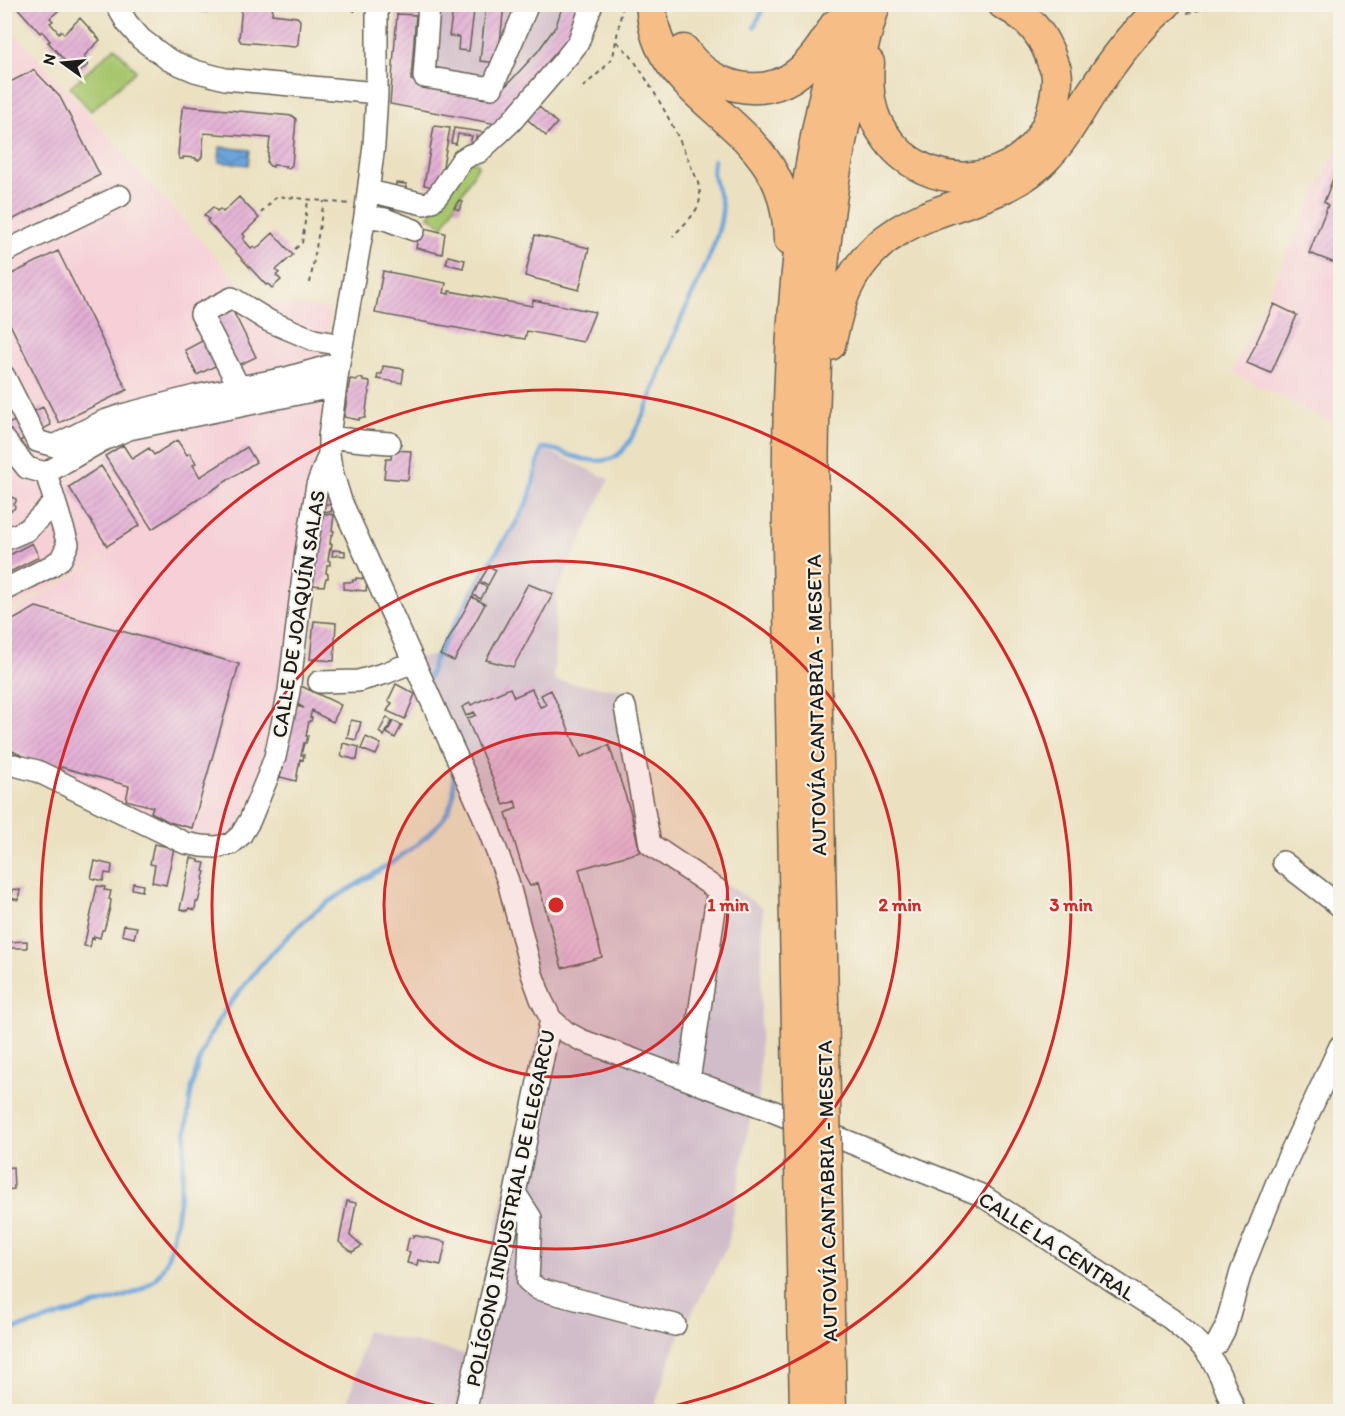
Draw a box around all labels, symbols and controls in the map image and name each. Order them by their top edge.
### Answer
north arrow [33,33,93,93]
text: N [38,52,60,67]
street label: CALLE DE JOAQUÍN SALAS [266,488,330,740]
street label: AUTOVÍA CANTABRIA - MESETA [801,553,831,856]
text: 1 min [707,894,749,916]
text: 2 min [879,894,922,916]
text: 3 min [1049,894,1093,916]
centre of rings [546,895,566,915]
street label: POLÍGONO INDUSTRIAL DE ELEGARCU [460,1027,560,1389]
street label: AUTOVÍA CANTABRIA - MESETA [812,1039,842,1342]
street label: CALLE LA CENTRAL [974,1186,1140,1306]

